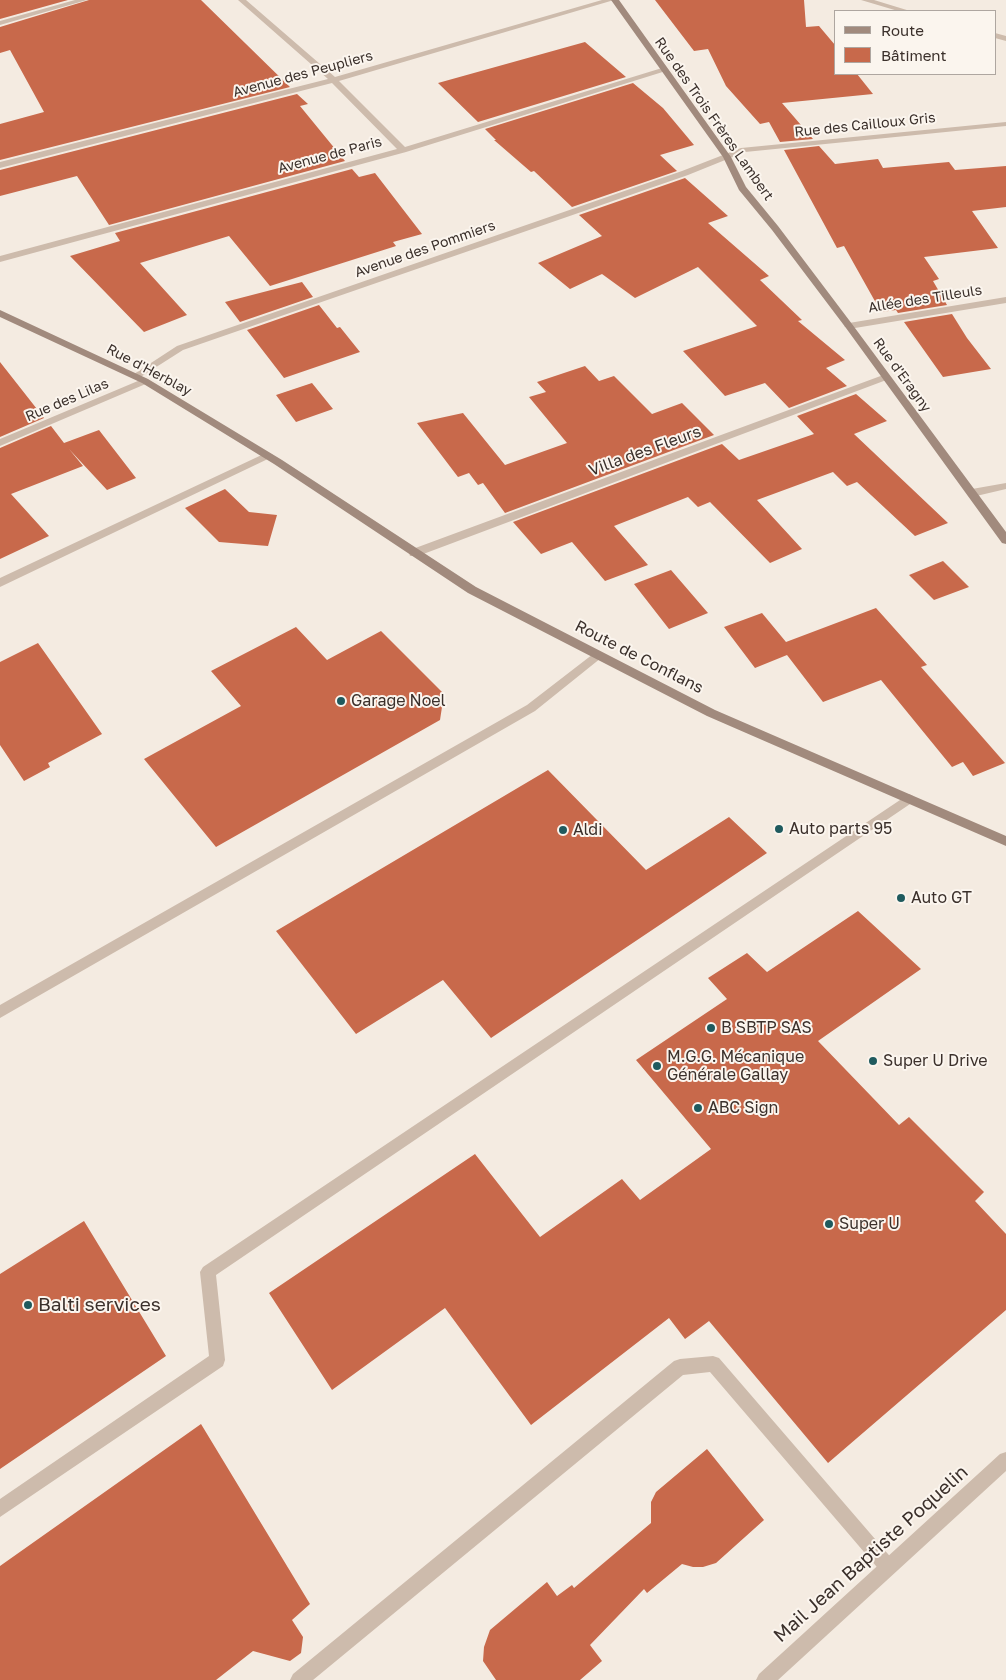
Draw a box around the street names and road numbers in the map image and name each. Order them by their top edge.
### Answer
street label: Rue des Trois Frères Lambert [651,34,777,204]
street label: Avenue des Peupliers [231,47,375,101]
street label: Rue des Cailloux Gris [794,109,936,141]
street label: Avenue de Paris [276,133,384,177]
street label: Avenue des Pommiers [353,217,497,281]
street label: Allée des Tilleuls [867,282,983,316]
street label: Rue d'Eragny [869,335,935,415]
street label: Rue d'Herblay [104,341,194,399]
street label: Rue des Lilas [23,375,111,425]
street label: Villa des Fleurs [586,422,704,480]
street label: Route de Conflans [572,616,706,698]
street label: Mail Jean Baptiste Poquelin [769,1461,973,1647]

